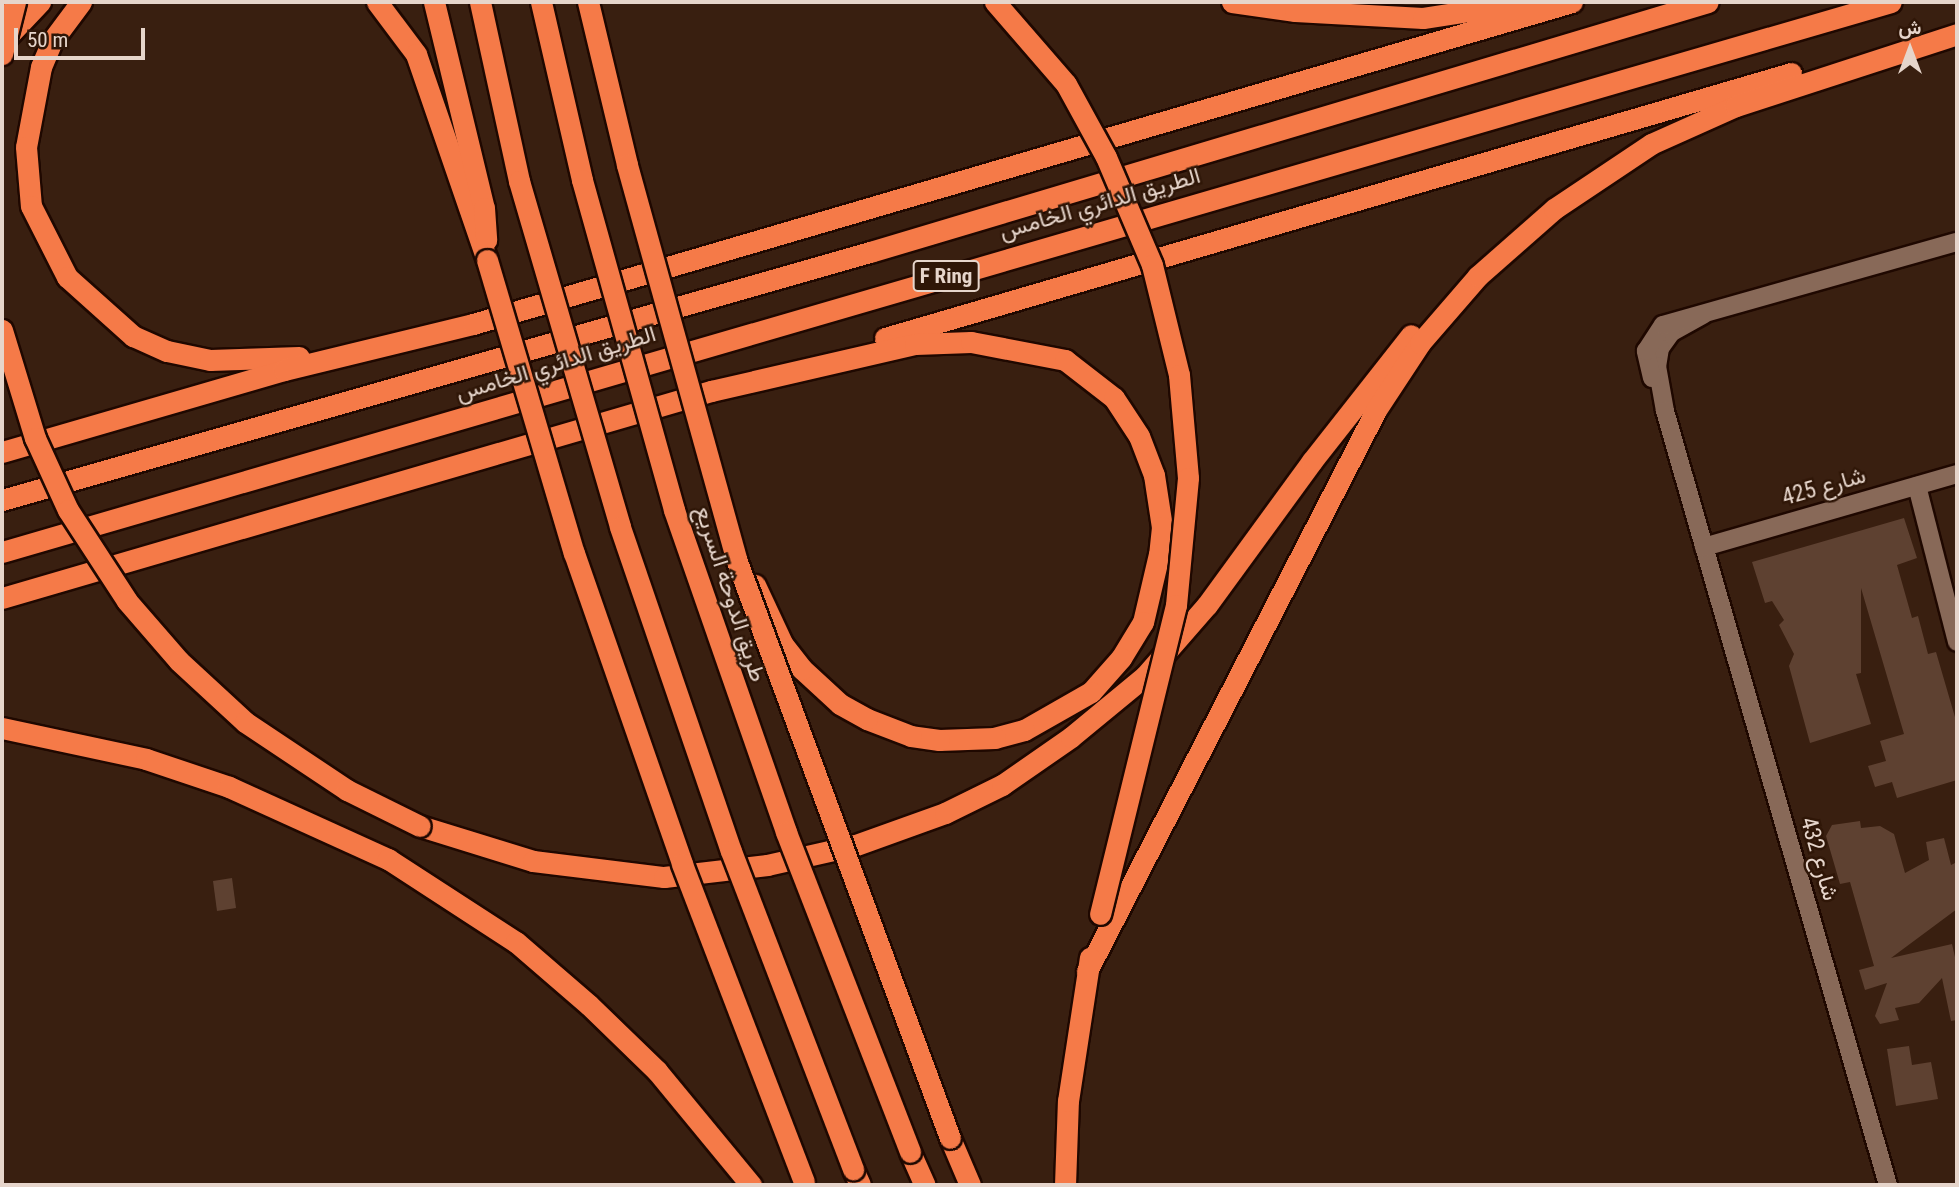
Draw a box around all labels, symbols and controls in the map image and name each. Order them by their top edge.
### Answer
scale bar [18,14,149,58]
north arrow [1875,14,1945,84]
text: ش [1899,16,1921,39]
text: 50 m [27,28,68,52]
street label: الطريق الدائري الخامس [996,162,1204,246]
road number: F Ring [911,258,981,294]
street label: الطريق الدائري الخامس [453,320,659,408]
street label: شارع 425 [1779,462,1869,512]
street label: طريق الدوحة السريع [689,502,771,686]
street label: شارع 432 [1794,814,1844,904]

